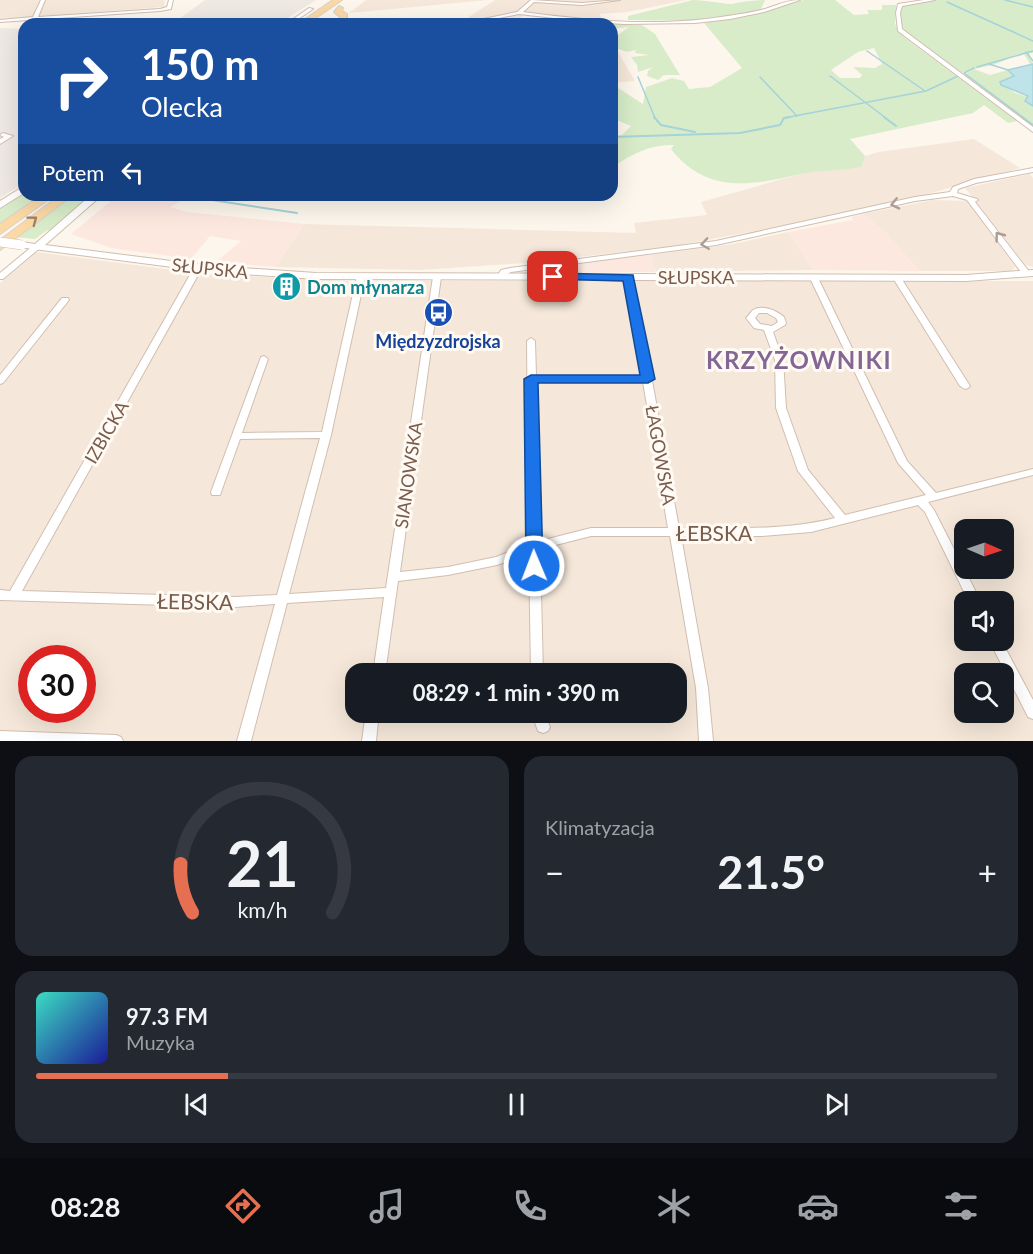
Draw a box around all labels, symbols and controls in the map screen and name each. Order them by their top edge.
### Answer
text: 150 m [141,39,259,89]
icon: right [42,42,120,120]
text: Olecka [141,90,223,123]
icon: left [116,156,149,189]
text: Potem [42,159,104,186]
one-way arrow [891,196,901,209]
one-way arrow [26,216,37,227]
one-way arrow [995,232,1006,243]
one-way arrow [700,238,709,250]
pin [527,251,578,302]
street label: SŁUPSKA [171,253,250,283]
icon: arrive [536,260,569,293]
street label: SŁUPSKA [658,266,735,288]
building icon: Dom młynarza [270,271,302,303]
place label: Dom młynarza [307,276,424,298]
bus stop icon: Międzyzdrojska [422,296,454,328]
place label: Międzyzdrojska [375,330,501,352]
district label: KRZYŻOWNIKI [706,345,892,374]
street label: IZBICKA [79,396,133,467]
street label: ŁAGOWSKA [641,403,681,508]
street label: SIANOWSKA [390,420,426,530]
north arrow [954,519,1014,579]
map controls [954,519,1014,723]
street label: ŁEBSKA [676,520,753,545]
position arrow [502,534,566,598]
street label: ŁEBSKA [157,588,234,614]
button: sound [954,591,1014,651]
speed limit sign: 30 [18,645,96,723]
button: search [954,663,1014,723]
text: 08:29 · 1 min · 390 m [413,679,619,706]
text: Klimatyzacja [545,815,655,839]
text: 21 [226,825,298,900]
text: 21.5° [717,845,825,899]
text: − [545,852,564,892]
text: + [978,852,997,892]
text: km/h [237,897,287,923]
text: 97.3 FM [126,1003,208,1030]
text: Muzyka [126,1030,195,1054]
icon: previous [180,1088,213,1121]
icon: pause [500,1088,533,1121]
icon: next [820,1088,853,1121]
icon: directions [222,1185,264,1227]
icon: music [366,1185,408,1227]
icon: phone [509,1185,551,1227]
icon: climate [653,1185,695,1227]
icon: car [797,1185,839,1227]
icon: filters [940,1185,982,1227]
text: 08:28 [51,1190,120,1223]

